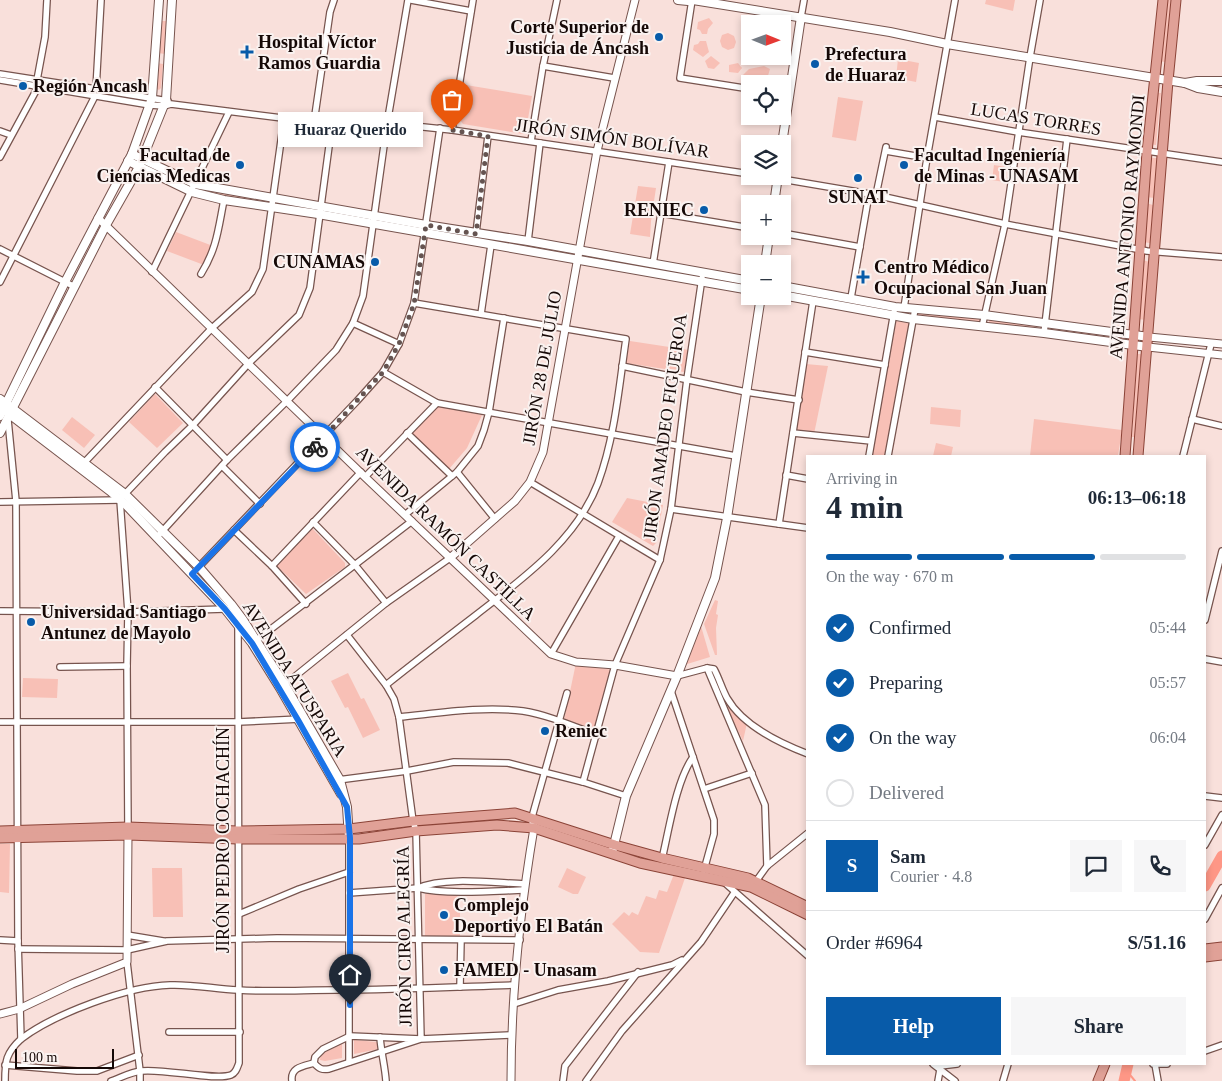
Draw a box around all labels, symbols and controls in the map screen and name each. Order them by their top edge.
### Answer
north arrow [741,15,791,65]
map controls [741,15,791,305]
place label: Corte Superior de Justicia de Áncash [506,17,649,58]
marker: Corte Superior de Justicia de Áncash [653,31,665,43]
place label: Hospital Víctor Ramos Guardia [258,32,381,73]
place label: Prefectura de Huaraz [825,44,907,85]
marker: Hospital Víctor Ramos Guardia [240,45,254,59]
marker: Prefectura de Huaraz [809,58,821,70]
button: locate [741,75,791,125]
place label: Región Ancash [33,76,148,96]
pin [431,79,473,130]
marker: Región Ancash [17,80,29,92]
icon: bag [438,86,466,114]
street label: AVENIDA ANTONIO RAYMONDI [1105,94,1149,360]
street label: LUCAS TORRES [969,99,1103,139]
callout: Huaraz Querido [277,112,422,148]
street label: JIRÓN SIMÓN BOLÍVAR [514,113,710,162]
text: Huaraz Querido [294,121,407,138]
button: layers [741,135,791,185]
place label: Facultad de Ciencias Medicas [97,145,230,186]
place label: Facultad Ingeniería de Minas - UNASAM [914,145,1079,186]
marker: Facultad de Ciencias Medicas [234,159,246,171]
marker: Facultad Ingeniería de Minas - UNASAM [898,159,910,171]
marker: SUNAT [852,172,864,184]
place label: SUNAT [828,187,888,207]
button: + [741,195,791,245]
place label: RENIEC [624,200,694,220]
marker: RENIEC [698,204,710,216]
place label: CUNAMAS [273,252,365,272]
button: − [741,255,791,305]
marker: CUNAMAS [369,256,381,268]
place label: Centro Médico Ocupacional San Juan [874,257,1047,298]
marker: Centro Médico Ocupacional San Juan [856,270,870,284]
street label: JIRÓN 28 DE JULIO [518,289,565,447]
street label: JIRÓN AMADEO FIGUEROA [638,312,691,542]
courier [290,422,340,472]
icon: bike [301,433,329,461]
street label: AVENIDA RAMÓN CASTILLA [352,441,541,624]
text: Arriving in [826,470,898,487]
text: 06:13–06:18 [1088,487,1186,508]
text: 4 min [826,489,903,525]
text: On the way · 670 m [826,568,954,585]
street label: AVENIDA ATUSPARIA [239,598,351,760]
place label: Universidad Santiago Antunez de Mayolo [41,602,207,643]
icon: check [826,614,854,642]
marker: Universidad Santiago Antunez de Mayolo [25,616,37,628]
text: Confirmed [869,617,951,638]
text: 05:44 [1150,619,1186,636]
icon: check [826,669,854,697]
text: Preparing [869,672,943,693]
text: 05:57 [1150,674,1186,691]
place label: Reniec [555,721,607,741]
icon: check [826,724,854,752]
marker: Reniec [539,725,551,737]
street label: JIRÓN PEDRO COCHACHÍN [212,727,233,953]
text: On the way [869,727,957,748]
text: 06:04 [1150,729,1186,746]
text: Delivered [869,782,944,803]
button: chat [1070,840,1122,892]
button: phone [1134,840,1186,892]
street label: JIRÓN CIRO ALEGRÍA [391,845,416,1027]
text: Sam [890,846,926,867]
text: S [847,855,857,876]
text: Courier · 4.8 [890,868,972,885]
place label: Complejo Deportivo El Batán [454,895,603,936]
marker: Complejo Deportivo El Batán [438,909,450,921]
text: Order #6964 [826,932,923,953]
text: S/51.16 [1127,932,1186,953]
pin [329,954,371,1005]
place label: FAMED - Unasam [454,960,597,980]
icon: home [336,961,364,989]
marker: FAMED - Unasam [438,964,450,976]
button: Help [826,997,1001,1055]
button: Share [1011,997,1186,1055]
scale bar [15,1046,114,1069]
text: 100 m [22,1050,57,1065]

